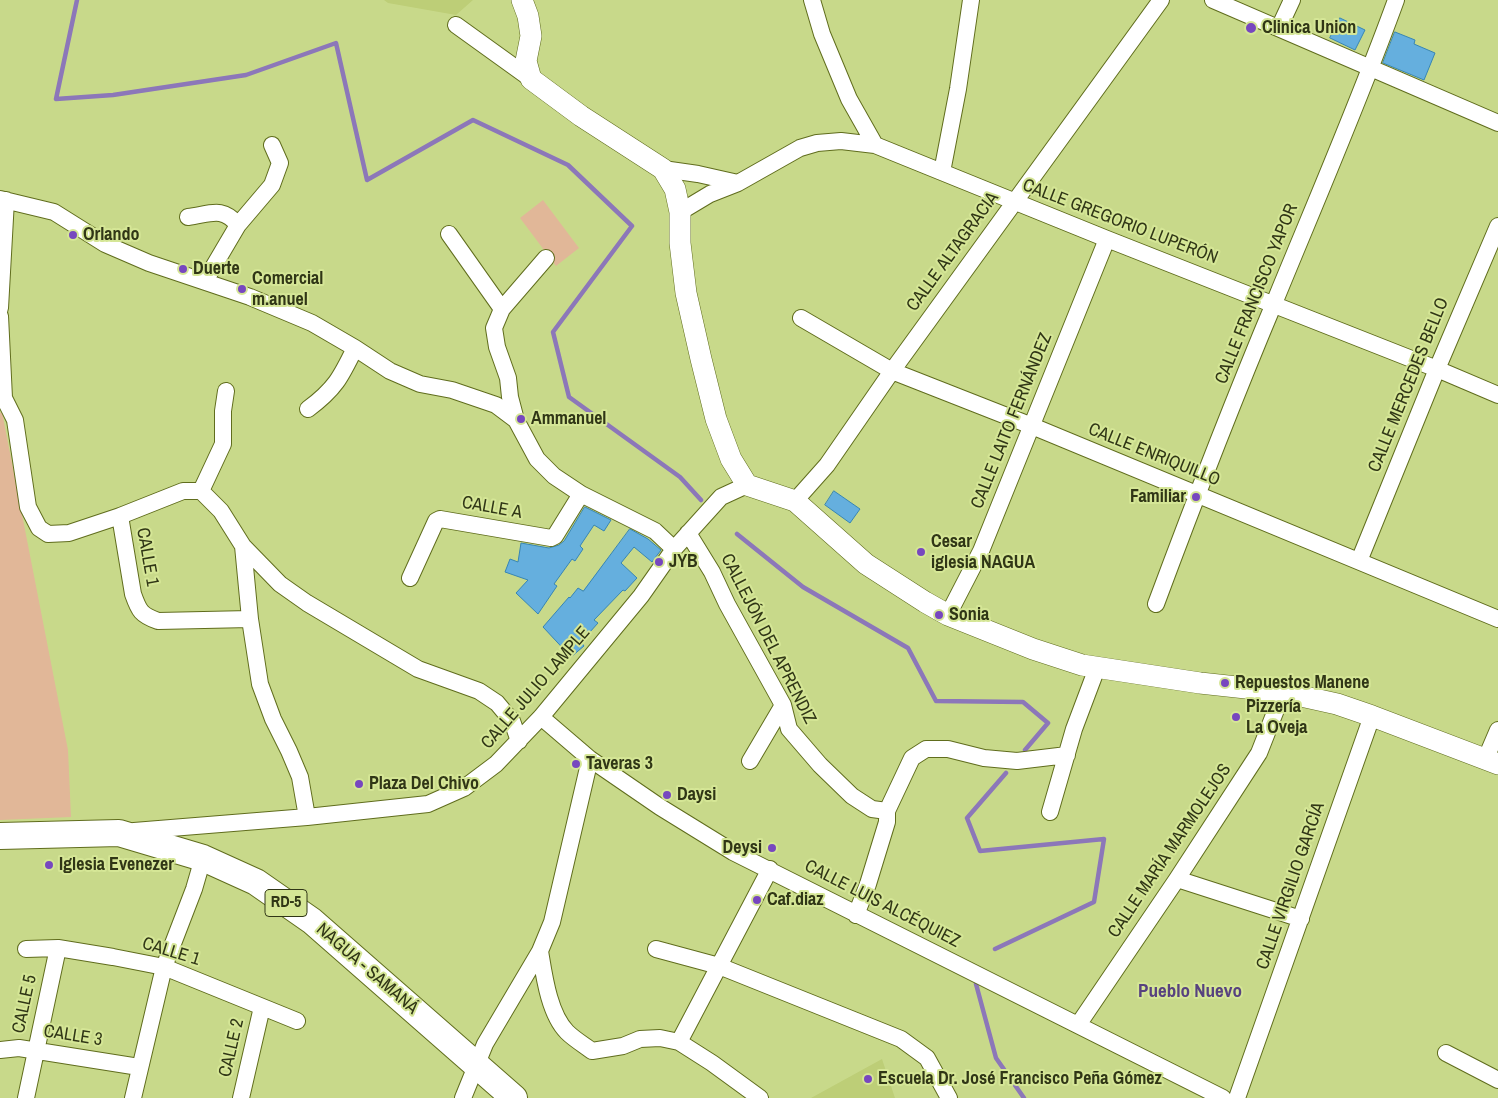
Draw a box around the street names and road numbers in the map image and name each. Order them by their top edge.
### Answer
street label: CALLE GREGORIO LUPERÓN [1019,175,1221,269]
street label: CALLE ALTAGRACIA [902,188,1004,316]
street label: CALLE FRANCISCO YAPOR [1211,201,1303,387]
street label: CALLE MERCEDES BELLO [1364,295,1454,475]
street label: CALLE LAITO FERNÁNDEZ [967,330,1057,512]
street label: CALLE ENRIQUILLO [1085,419,1223,491]
street label: CALLE A [460,492,524,524]
street label: CALLE 1 [131,526,163,588]
street label: CALLEJÓN DEL APRENDIZ [716,550,820,728]
street label: CALLE JULIO LAMPLE [477,622,595,754]
street label: CALLE MARÍA MARMOLEJOS [1104,760,1236,942]
street label: CALLE VIRGILIO GARCÍA [1252,799,1330,973]
street label: CALLE LUIS ALCÉQUIEZ [801,855,963,953]
road number: RD-5 [265,890,307,916]
street label: NAGUA - SAMANÁ [312,919,422,1019]
street label: CALLE 1 [140,933,202,971]
street label: CALLE 5 [8,973,42,1035]
street label: CALLE 2 [215,1017,249,1079]
street label: CALLE 3 [42,1021,104,1051]

